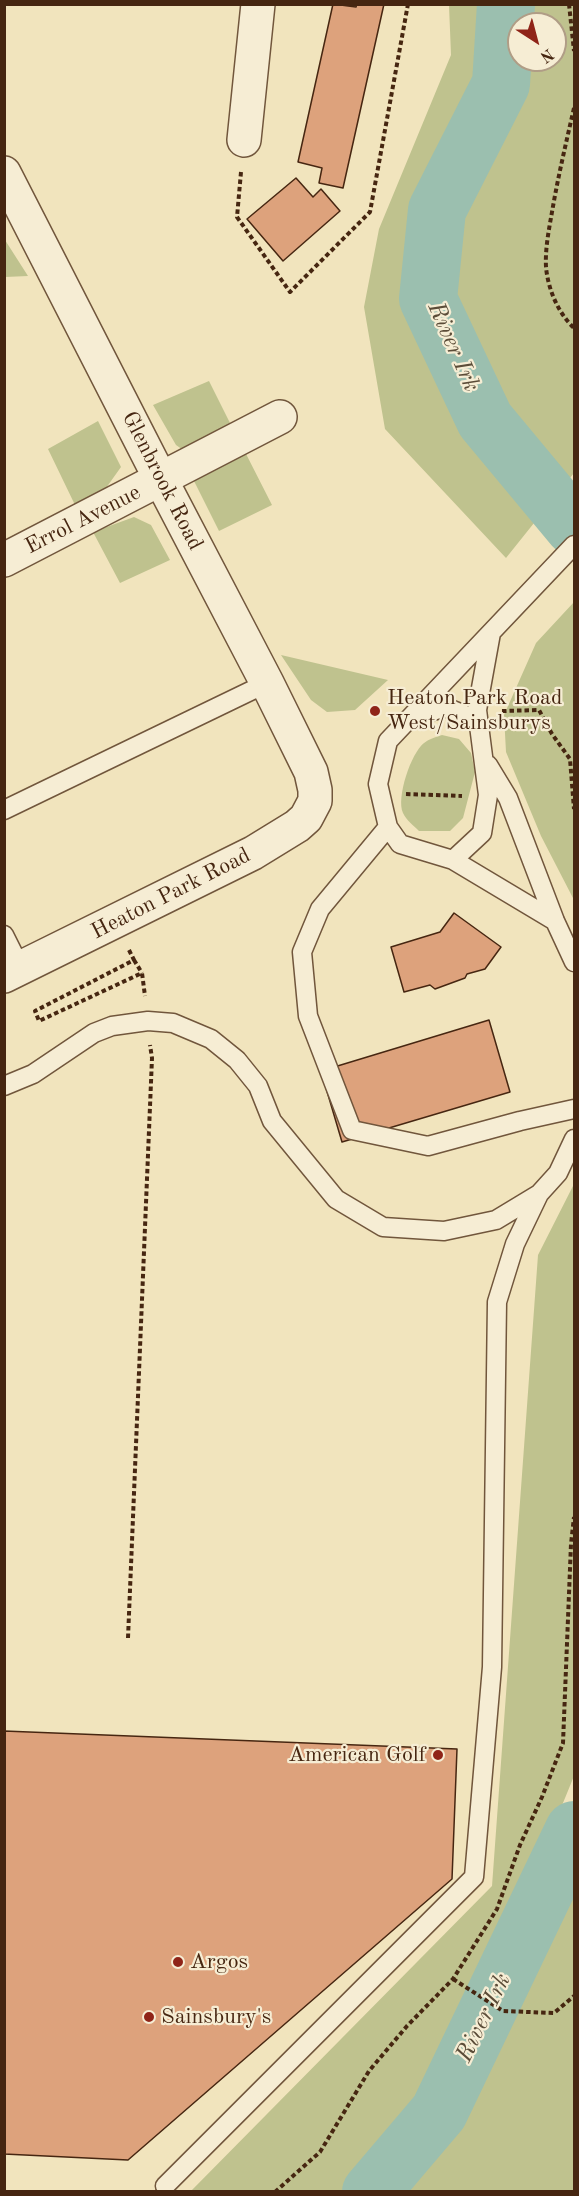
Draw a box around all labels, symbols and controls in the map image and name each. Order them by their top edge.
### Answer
north arrow [507,12,567,72]
text: N [537,45,556,65]
water label: River Irk [420,298,486,396]
street label: Glenbrook Road [116,407,208,555]
street label: Errol Avenue [21,480,145,560]
place label: Heaton Park Road West/Sainsburys [387,685,562,736]
marker: Heaton Park Road West/Sainsburys [368,704,382,718]
street label: Heaton Park Road [87,842,255,946]
place label: American Golf [288,1742,426,1768]
marker: American Golf [431,1748,445,1762]
place label: Argos [190,1949,248,1975]
marker: Argos [171,1955,185,1969]
water label: River Irk [450,1969,518,2067]
place label: Sainsbury's [161,2004,271,2030]
marker: Sainsbury's [142,2010,156,2024]

